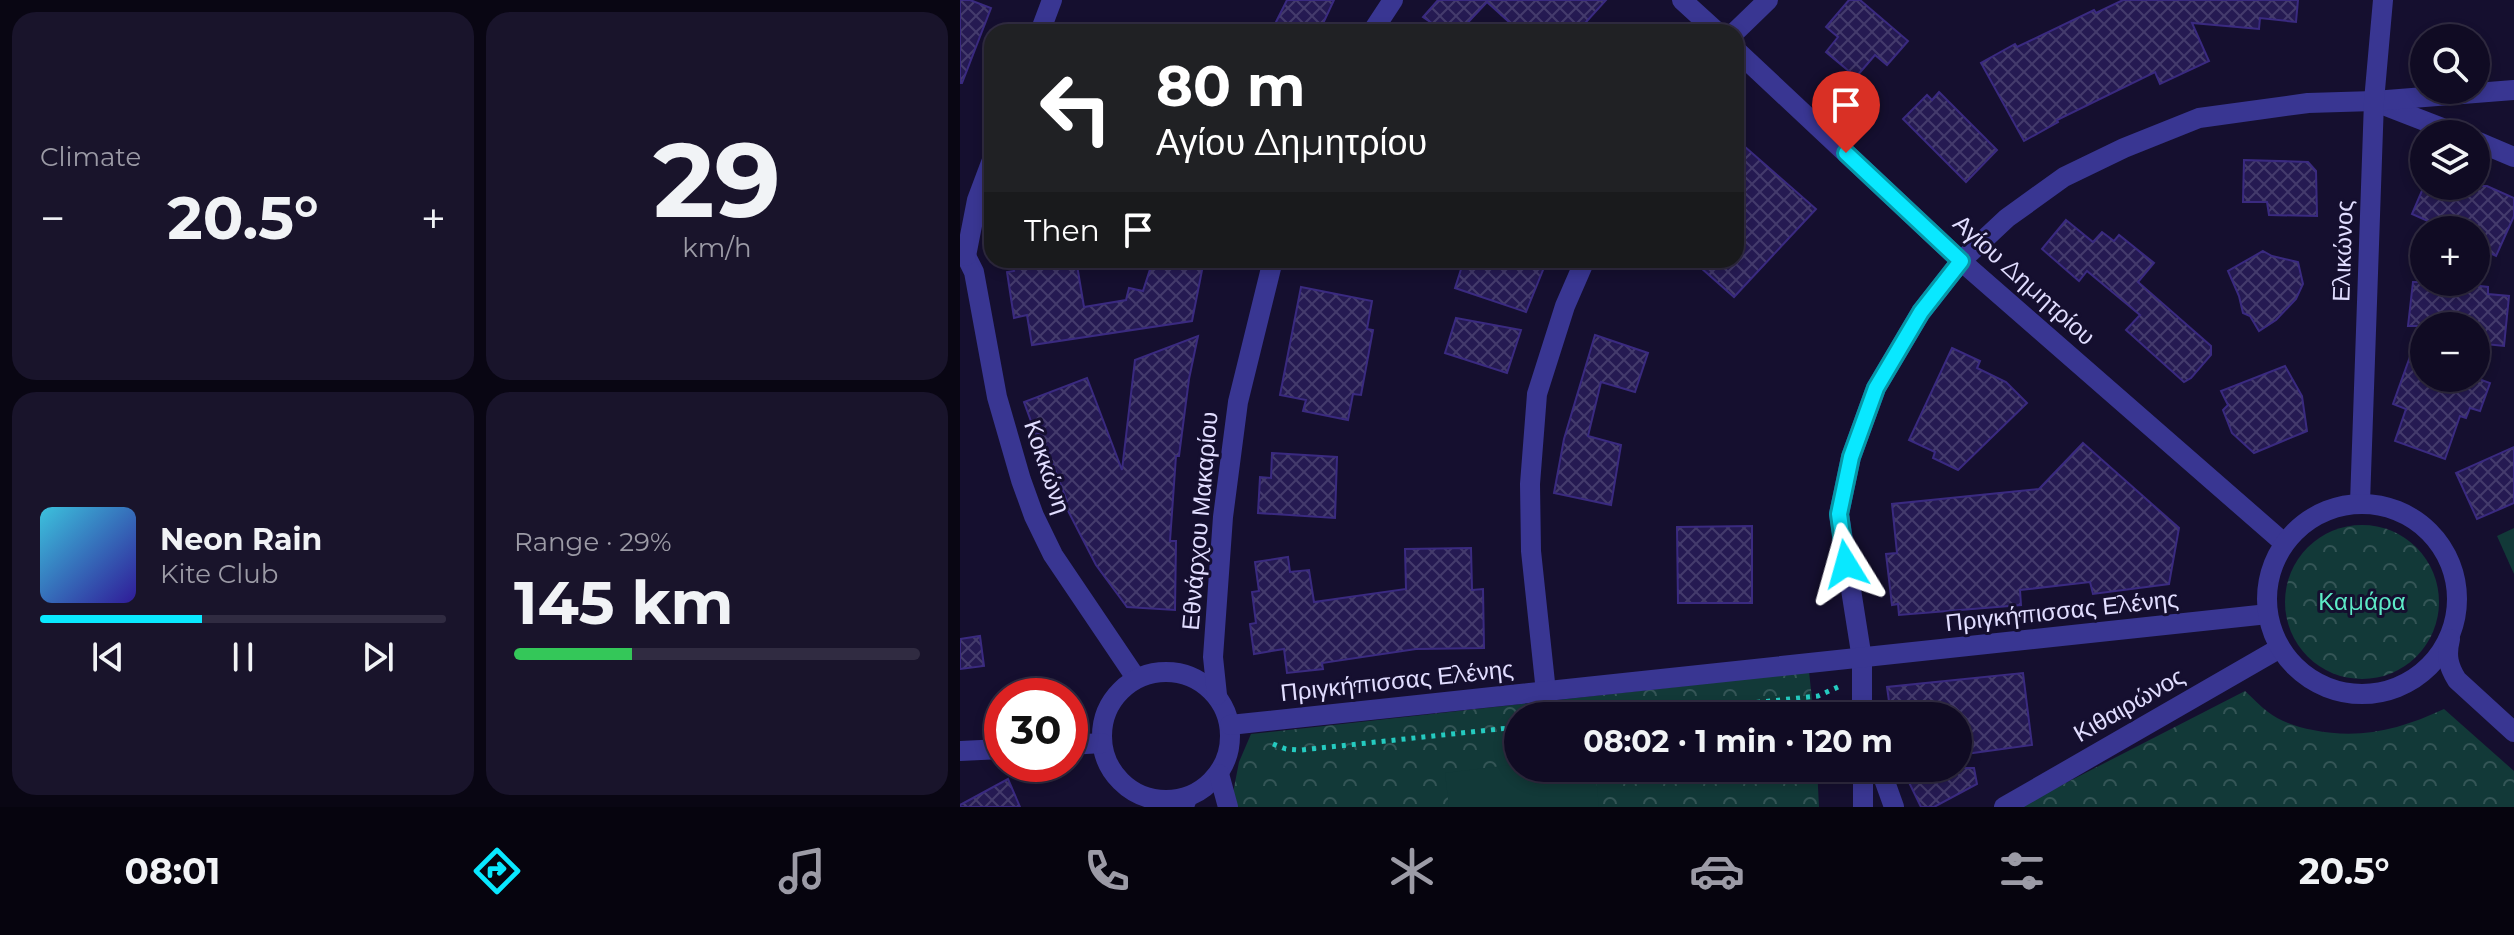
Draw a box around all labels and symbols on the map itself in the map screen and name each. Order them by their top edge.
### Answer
pin [1812,71,1880,153]
street label: Ελικώνος [2326,200,2359,302]
street label: Αγίου Δημητρίου [1947,208,2101,351]
street label: Εθνάρχου Μακαρίου [1175,410,1224,631]
street label: Κοκκώνη [1018,416,1077,517]
position arrow [1804,522,1888,606]
street label: Πριγκήπισσας Ελένης [1944,584,2180,637]
park label: Καμάρα [2318,587,2406,616]
street label: Πριγκήπισσας Ελένης [1279,654,1515,707]
street label: Κιθαιρώνος [2068,661,2189,748]
speed limit sign: 30 [984,678,1088,782]

